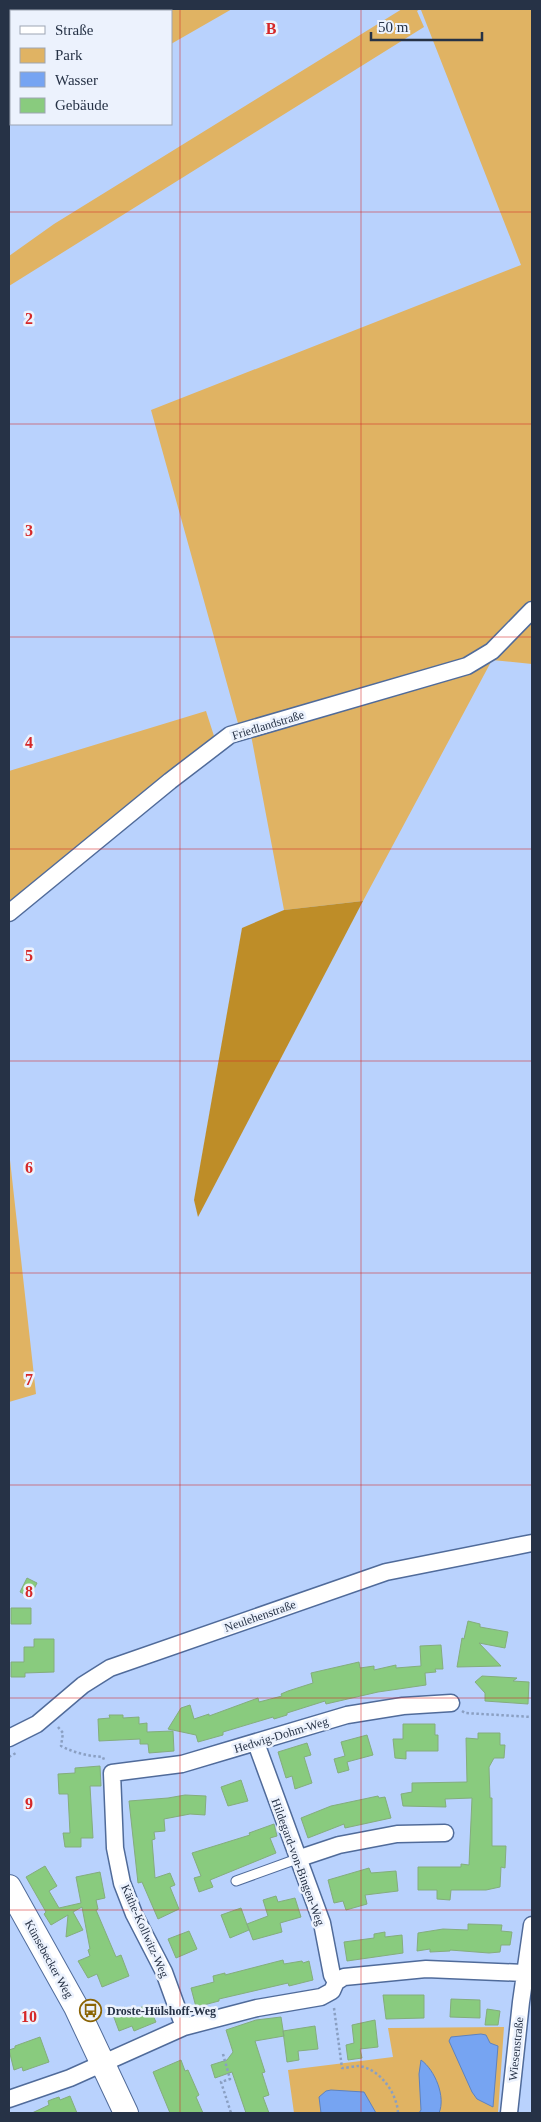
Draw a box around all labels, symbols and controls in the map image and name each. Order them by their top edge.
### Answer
legend [10,10,172,125]
scale bar [371,10,482,42]
text: 50 m [378,19,409,35]
text: B [266,20,277,37]
text: Straße [55,22,94,38]
text: Park [55,47,83,63]
text: Wasser [55,72,98,88]
text: Gebäude [55,97,109,113]
text: 2 [25,310,33,327]
text: 3 [25,522,33,539]
street label: Friedlandstraße [230,707,306,743]
text: 4 [25,734,33,751]
text: 5 [25,947,33,964]
text: 6 [25,1159,33,1176]
text: 7 [25,1371,33,1388]
text: 8 [25,1583,33,1600]
street label: Neulehenstraße [222,1597,298,1635]
street label: Hedwig-Dohm-Weg [232,1714,330,1756]
text: 9 [25,1795,33,1812]
street label: Hildegard-von-Bingen-Weg [268,1796,328,1928]
street label: Käthe-Kollwitz-Weg [118,1882,172,1980]
street label: Künsebecker Weg [22,1918,76,2000]
bus stop icon: Droste-Hülshoff-Weg [79,1999,103,2023]
place label: Droste-Hülshoff-Weg [107,2004,216,2018]
text: 10 [21,2008,37,2025]
street label: Wiesenstraße [506,2016,526,2082]

